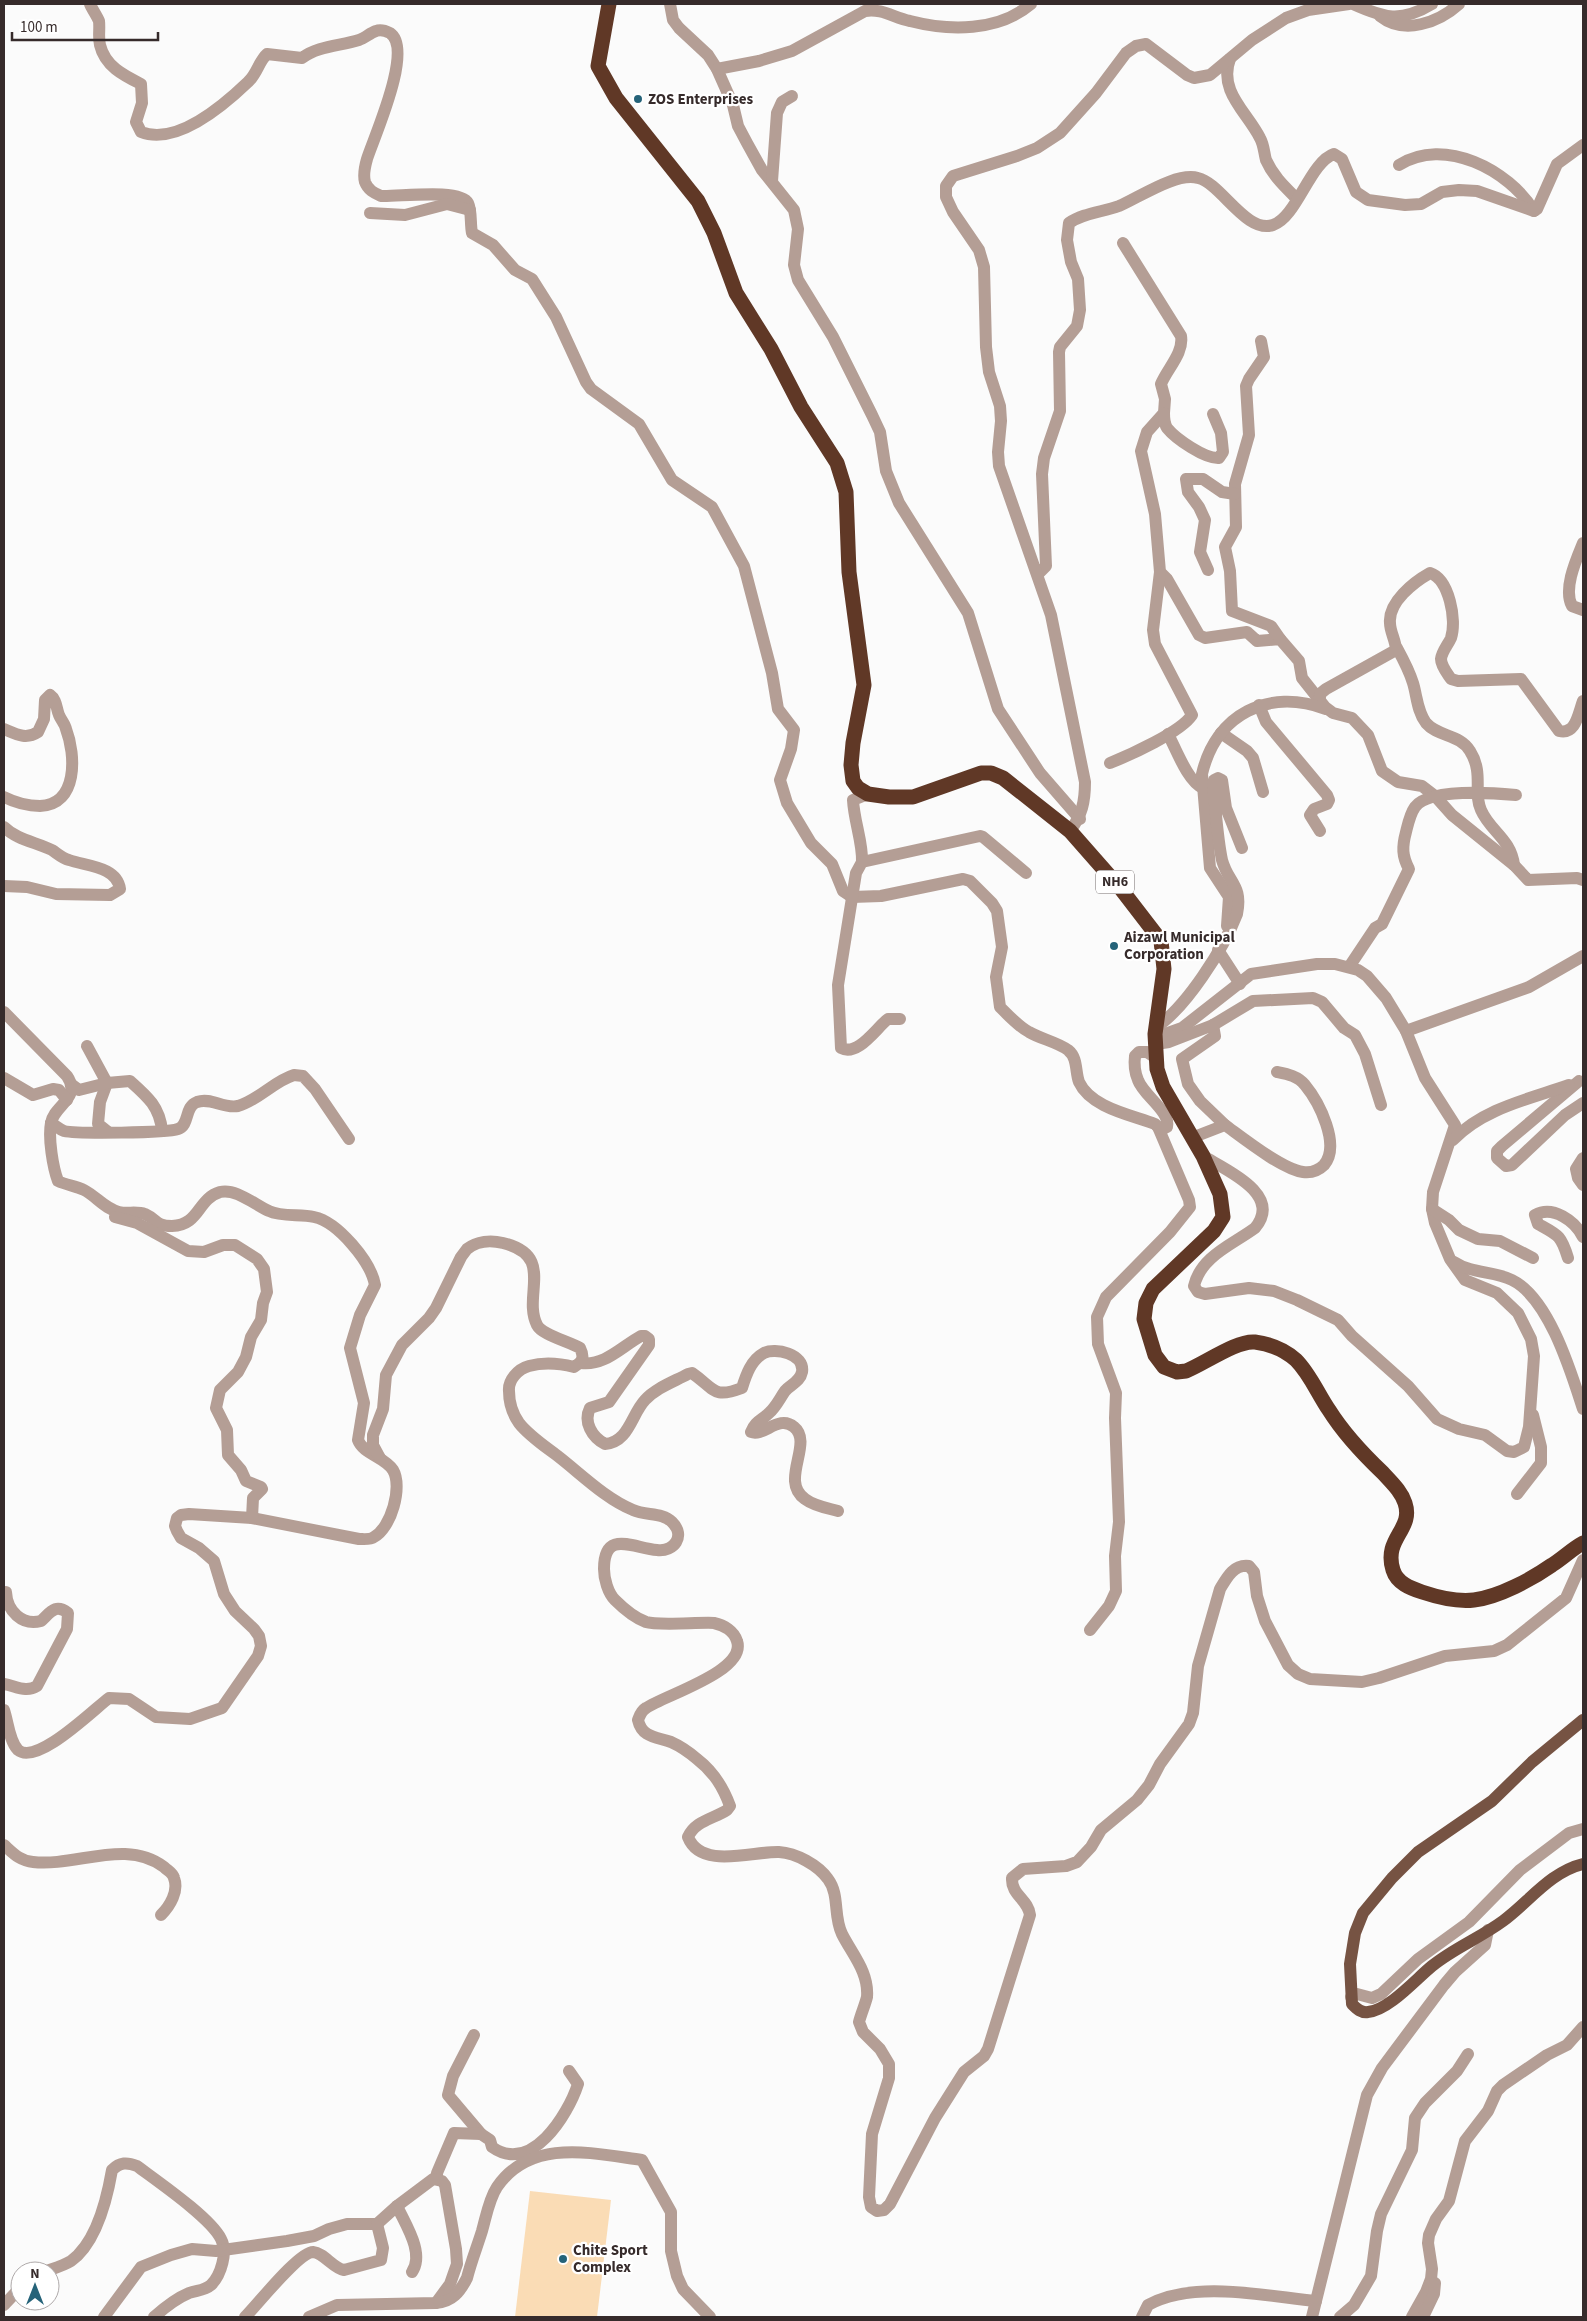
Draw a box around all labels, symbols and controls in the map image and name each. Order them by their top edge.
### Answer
scale bar [12,10,159,42]
text: 100 m [20,17,58,38]
place label: ZOS Enterprises [648,89,754,110]
marker: ZOS Enterprises [632,93,644,105]
road number: NH6 [1096,870,1134,894]
place label: Aizawl Municipal Corporation [1123,927,1235,965]
marker: Aizawl Municipal Corporation [1108,940,1120,952]
place label: Chite Sport Complex [573,2240,648,2278]
marker: Chite Sport Complex [557,2253,569,2265]
north arrow [10,2261,60,2311]
text: N [30,2264,40,2284]

